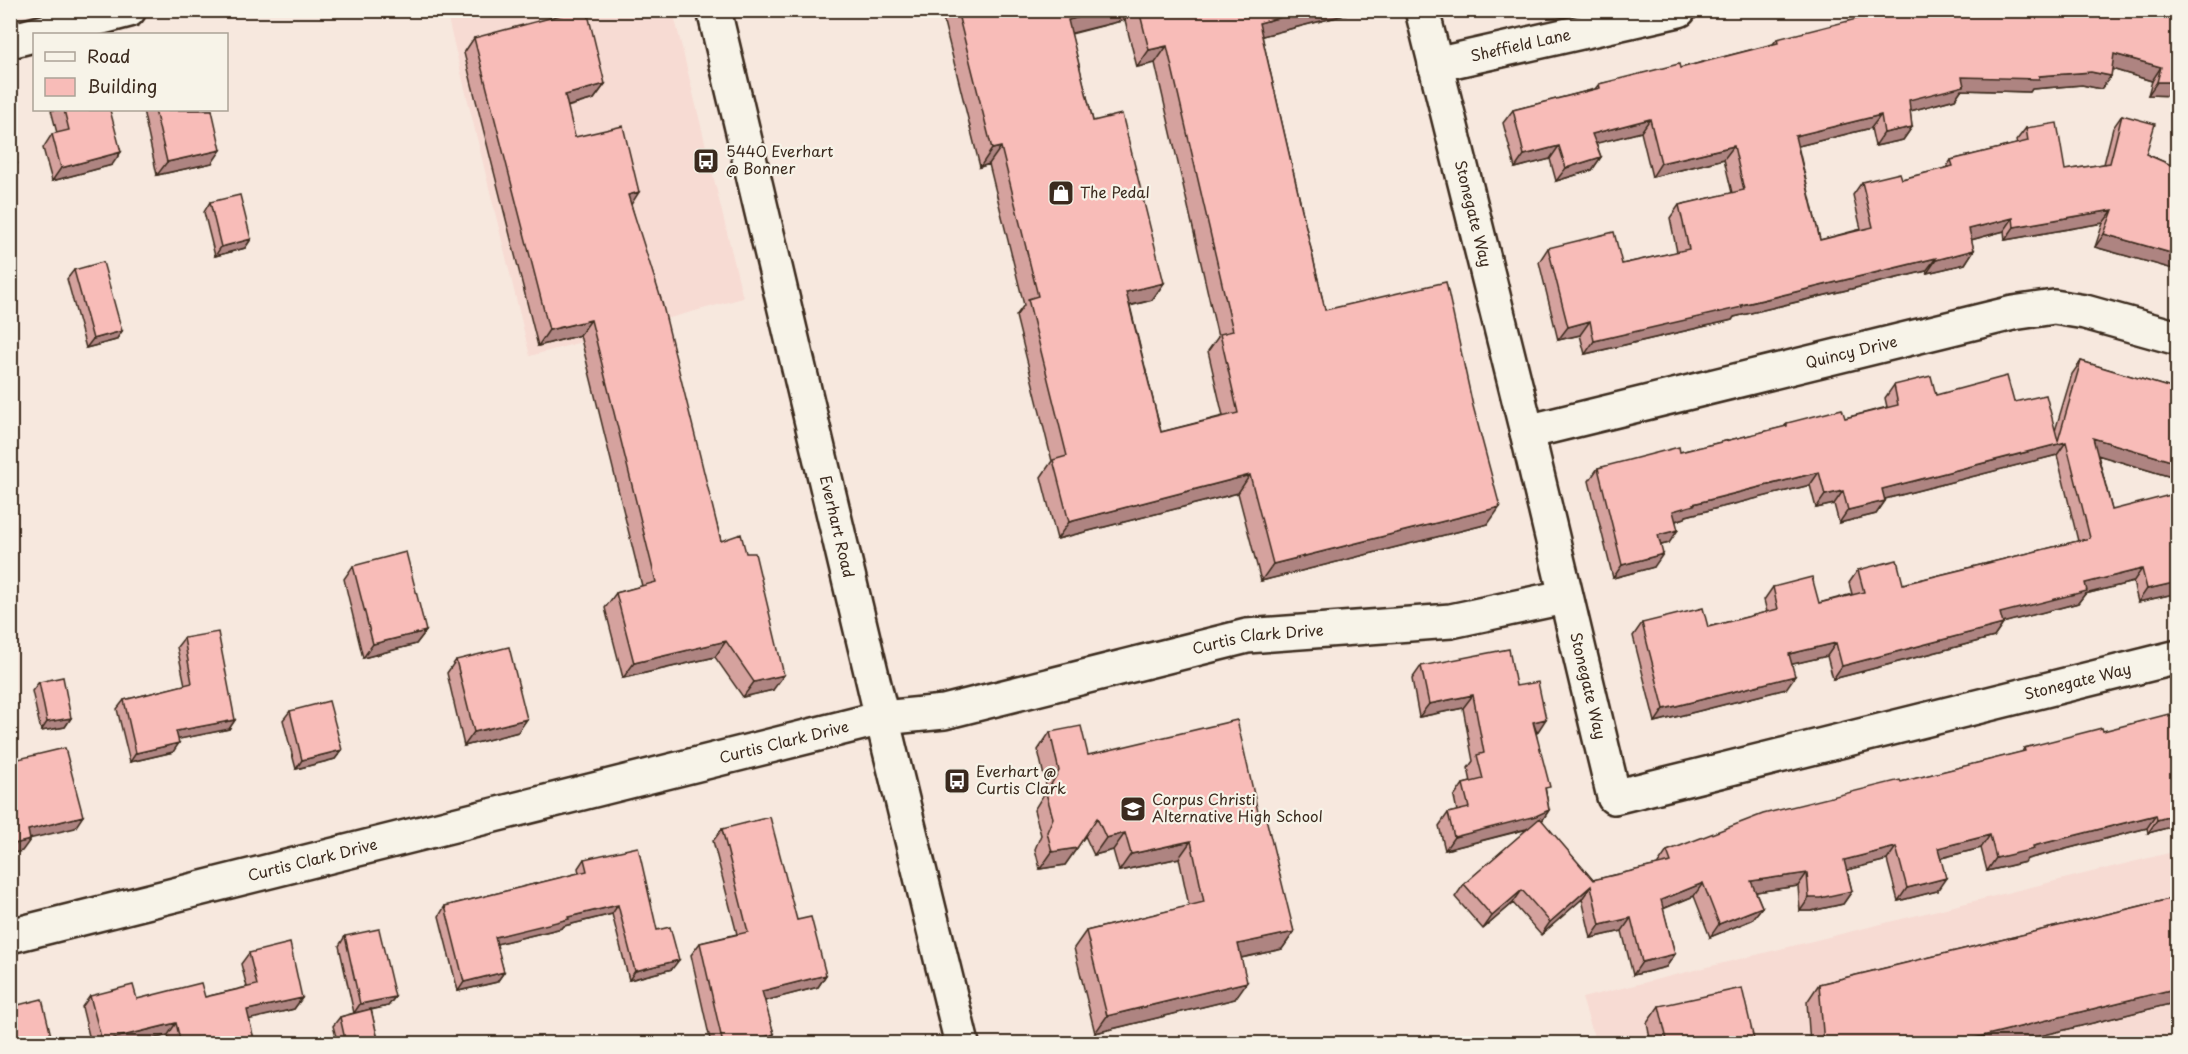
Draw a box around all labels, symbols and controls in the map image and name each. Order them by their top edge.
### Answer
street label: Sheffield Lane [1468,22,1573,67]
legend [33,33,228,111]
text: Road [87,42,131,69]
text: Building [87,72,157,99]
place label: 5440 Everhart @ Bonner [726,139,833,179]
bus stop icon: 5440 Everhart @ Bonner [691,146,721,176]
street label: Stonegate Way [1450,157,1499,269]
shop icon: The Pedal [1046,178,1076,208]
place label: The Pedal [1080,180,1150,203]
street label: Quincy Drive [1803,329,1899,373]
street label: Everhart Road [815,473,861,580]
street label: Curtis Clark Drive [1190,617,1324,659]
street label: Stonegate Way [1565,630,1613,742]
street label: Stonegate Way [2022,656,2133,705]
street label: Curtis Clark Drive [717,714,851,768]
place label: Everhart @ Curtis Clark [976,759,1066,799]
bus stop icon: Everhart @ Curtis Clark [942,766,972,796]
place label: Corpus Christi Alternative High School [1152,787,1323,827]
school or university icon: Corpus Christi Alternative High School [1118,794,1148,824]
street label: Curtis Clark Drive [245,832,380,886]

